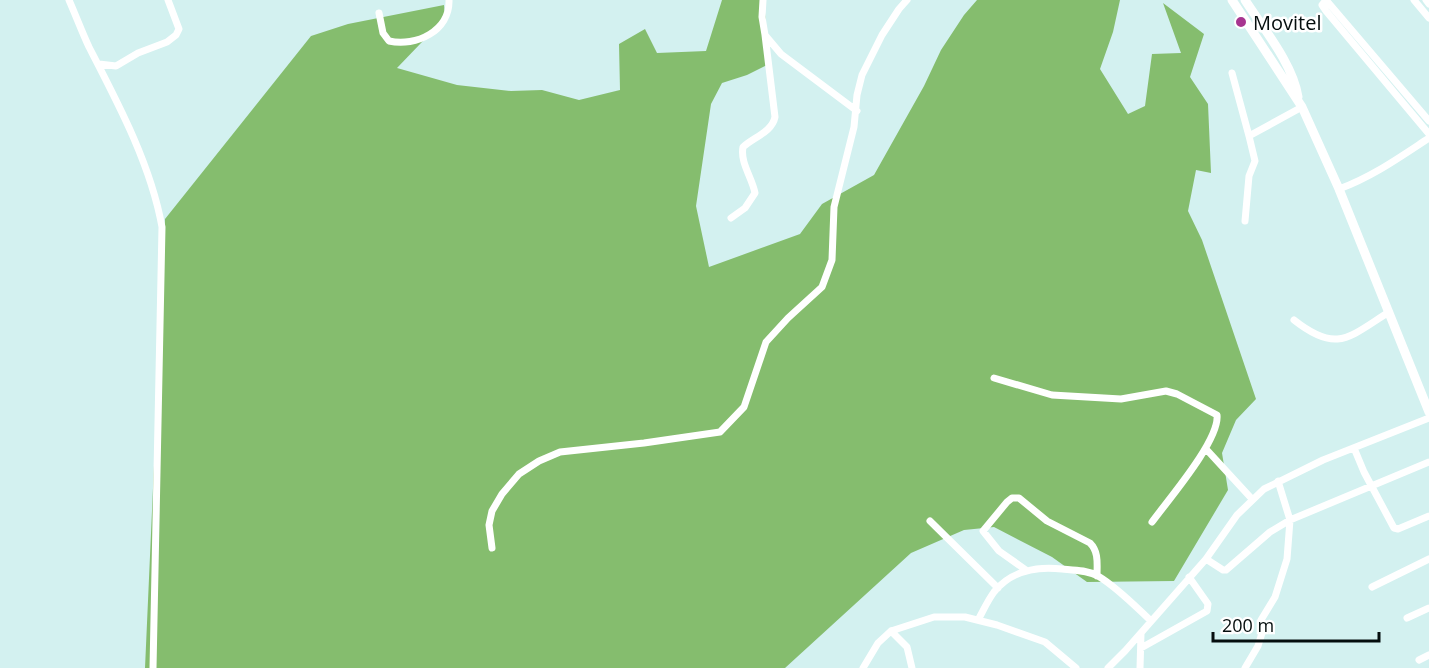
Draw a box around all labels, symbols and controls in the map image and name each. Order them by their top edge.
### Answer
place label: Movitel [1253,9,1321,36]
marker: Movitel [1234,15,1248,29]
scale bar [1213,605,1380,643]
text: 200 m [1222,613,1274,637]

